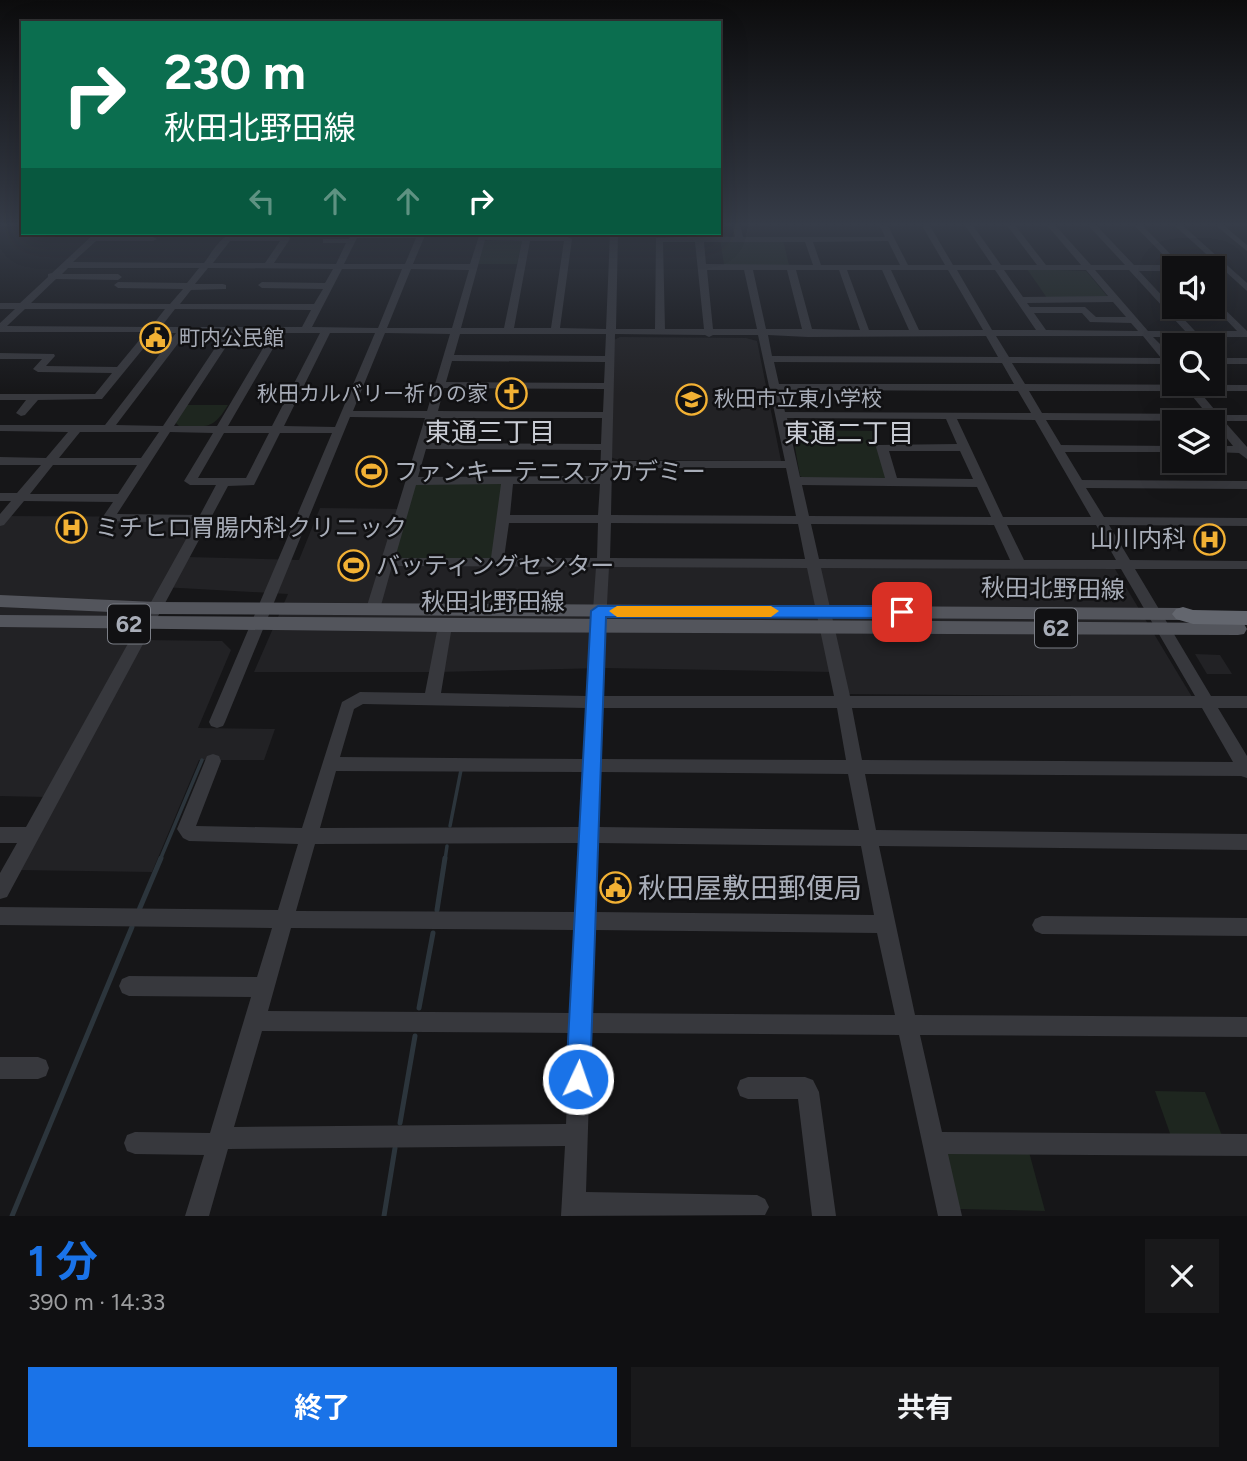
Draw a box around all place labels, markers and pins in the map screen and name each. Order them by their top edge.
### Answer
public building icon: 町内公民館 [139,321,173,355]
place label: 町内公民館 [179,325,284,350]
church icon: 秋田カルバリー祈りの家 [494,377,528,411]
place label: 秋田カルバリー祈りの家 [257,381,488,406]
school or university icon: 秋田市立東小学校 [674,382,708,416]
place label: 秋田市立東小学校 [714,386,882,411]
sports icon: ファンキーテニスアカデミー [354,455,388,489]
place label: ファンキーテニスアカデミー [394,457,706,486]
hospital icon: ミチヒロ胃腸内科クリニック [55,511,89,545]
place label: ミチヒロ胃腸内科クリニック [95,513,407,542]
hospital icon: 山川内科 [1192,522,1226,556]
place label: 山川内科 [1090,524,1186,553]
sports icon: バッティングセンター [336,549,370,583]
place label: バッティングセンター [376,551,615,580]
pin [872,582,932,642]
public building icon: 秋田屋敷田郵便局 [598,871,632,905]
place label: 秋田屋敷田郵便局 [638,871,862,905]

